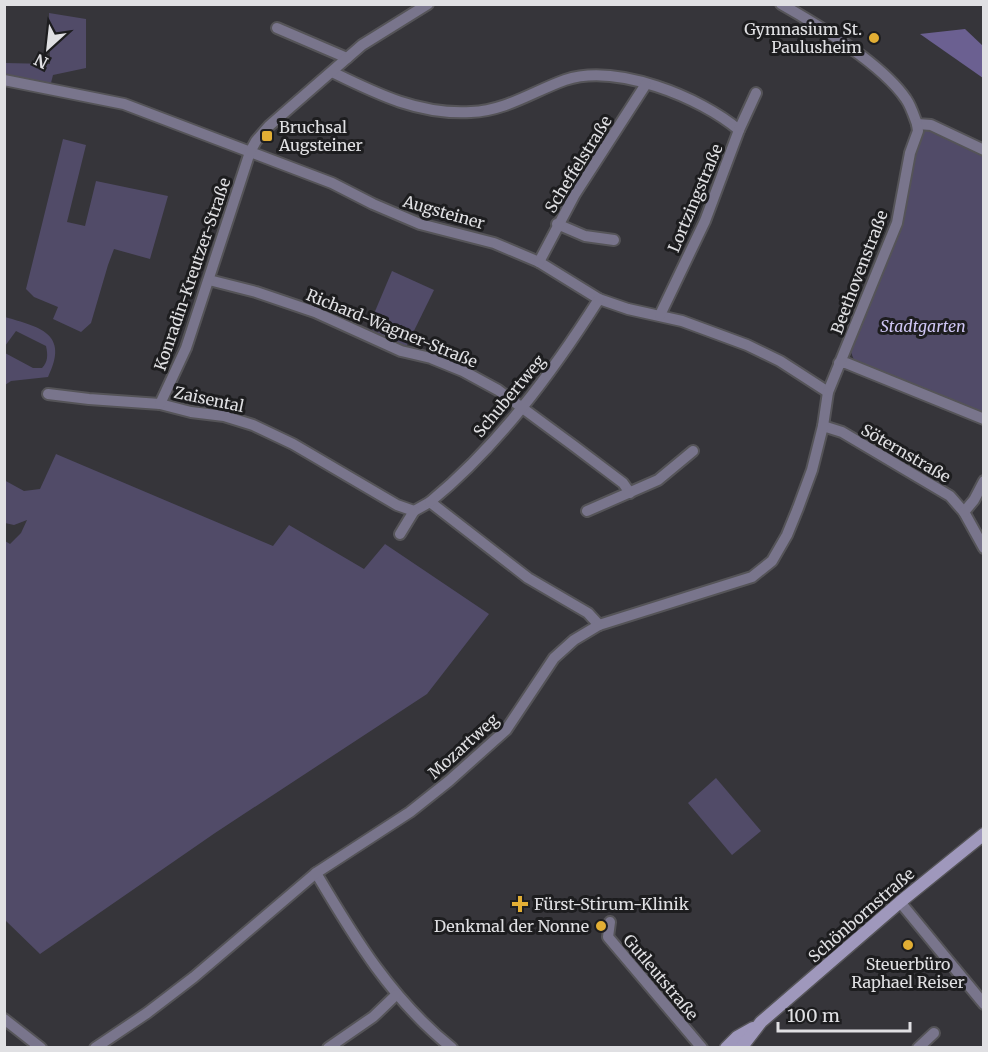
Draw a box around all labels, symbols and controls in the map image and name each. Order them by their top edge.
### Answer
north arrow [18,18,78,78]
place label: Gymnasium St. Paulusheim [744,19,862,57]
marker: Gymnasium St. Paulusheim [867,31,881,45]
text: N [31,49,51,73]
street label: Scheffelstraße [540,112,616,216]
place label: Bruchsal Augsteiner [278,117,363,155]
marker: Bruchsal Augsteiner [260,129,274,143]
street label: Lortzingstraße [663,141,727,255]
street label: Konradin-Kreutzer-Straße [150,175,234,373]
street label: Augsteiner [400,191,487,233]
street label: Beethovenstraße [826,207,892,337]
street label: Richard-Wagner-Straße [304,284,480,372]
park label: Stadtgarten [880,316,966,336]
street label: Schubertweg [469,351,549,441]
street label: Zaisental [172,382,246,416]
street label: Söternstraße [858,419,954,487]
street label: Mozartweg [424,709,503,783]
street label: Schönbornstraße [804,864,918,966]
place label: Fürst-Stirum-Klinik [534,894,690,914]
marker: Fürst-Stirum-Klinik [511,895,529,913]
place label: Denkmal der Nonne [434,916,589,936]
marker: Denkmal der Nonne [594,919,608,933]
street label: Gutleutstraße [619,930,703,1024]
marker: Steuerbüro Raphael Reiser [901,938,915,952]
place label: Steuerbüro Raphael Reiser [851,954,965,992]
scale bar [778,995,910,1033]
text: 100 m [787,1004,840,1027]

